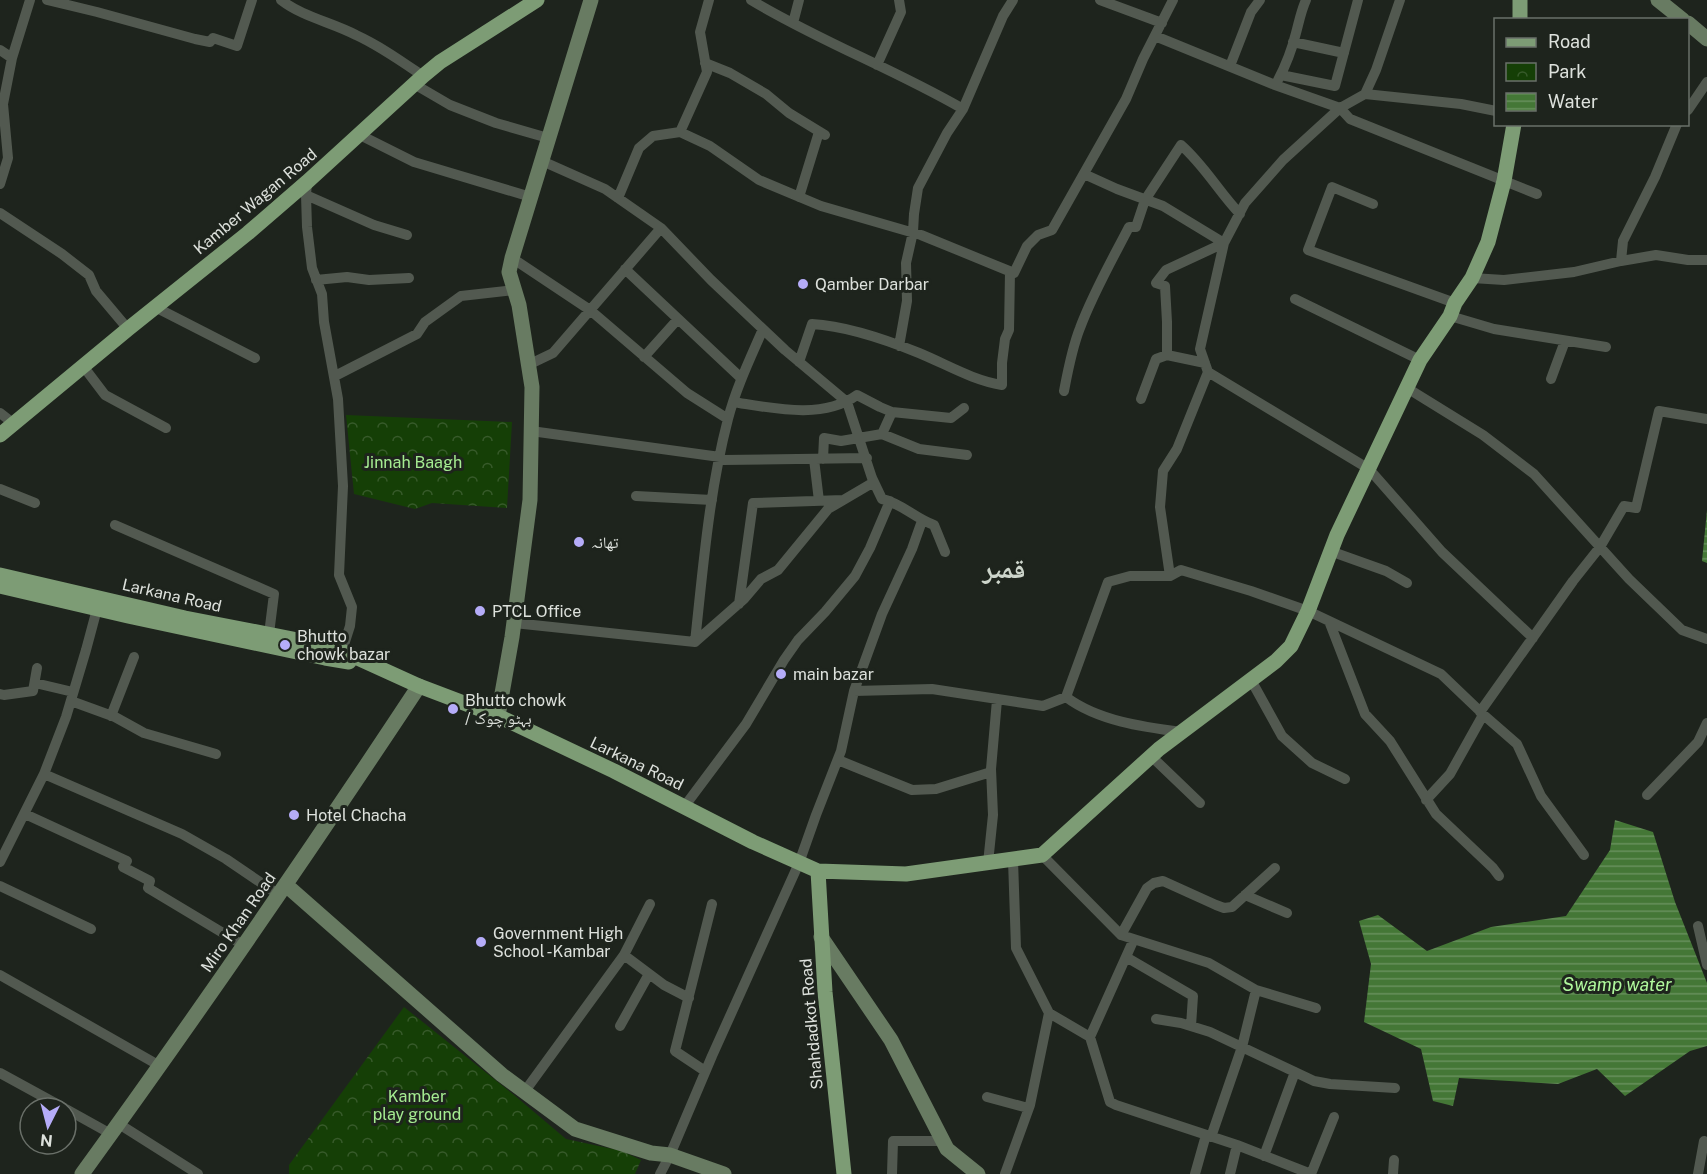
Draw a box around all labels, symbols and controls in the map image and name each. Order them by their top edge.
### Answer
legend [1494,18,1689,126]
text: Road [1548,31,1591,52]
text: Park [1548,61,1586,82]
text: Water [1548,91,1598,112]
street label: Kamber Wagan Road [190,144,321,258]
place label: Qamber Darbar [815,275,929,294]
marker: Qamber Darbar [796,277,810,291]
park label: Jinnah Baagh [364,453,462,472]
place label: تھانہ [591,533,619,552]
marker: تھانہ [572,535,586,549]
district label: قمبر [982,551,1025,585]
street label: Larkana Road [120,575,223,616]
place label: PTCL Office [492,602,581,621]
marker: PTCL Office [473,604,487,618]
place label: Bhutto chowk bazar [297,627,390,664]
marker: Bhutto chowk bazar [278,638,292,652]
place label: main bazar [793,665,874,684]
marker: main bazar [774,667,788,681]
place label: Bhutto chowk / بہٹو چوک [465,691,567,728]
marker: Bhutto chowk / بہٹو چوک [446,702,460,716]
street label: Larkana Road [587,733,687,794]
place label: Hotel Chacha [306,806,406,825]
marker: Hotel Chacha [287,808,301,822]
street label: Miro Khan Road [197,869,280,976]
place label: Government High School -Kambar [493,924,623,961]
marker: Government High School -Kambar [474,935,488,949]
street label: Shahdadkot Road [796,958,827,1090]
water label: Swamp water [1562,974,1672,995]
park label: Kamber play ground [373,1087,461,1124]
north arrow [18,1096,78,1156]
text: N [39,1130,54,1151]

